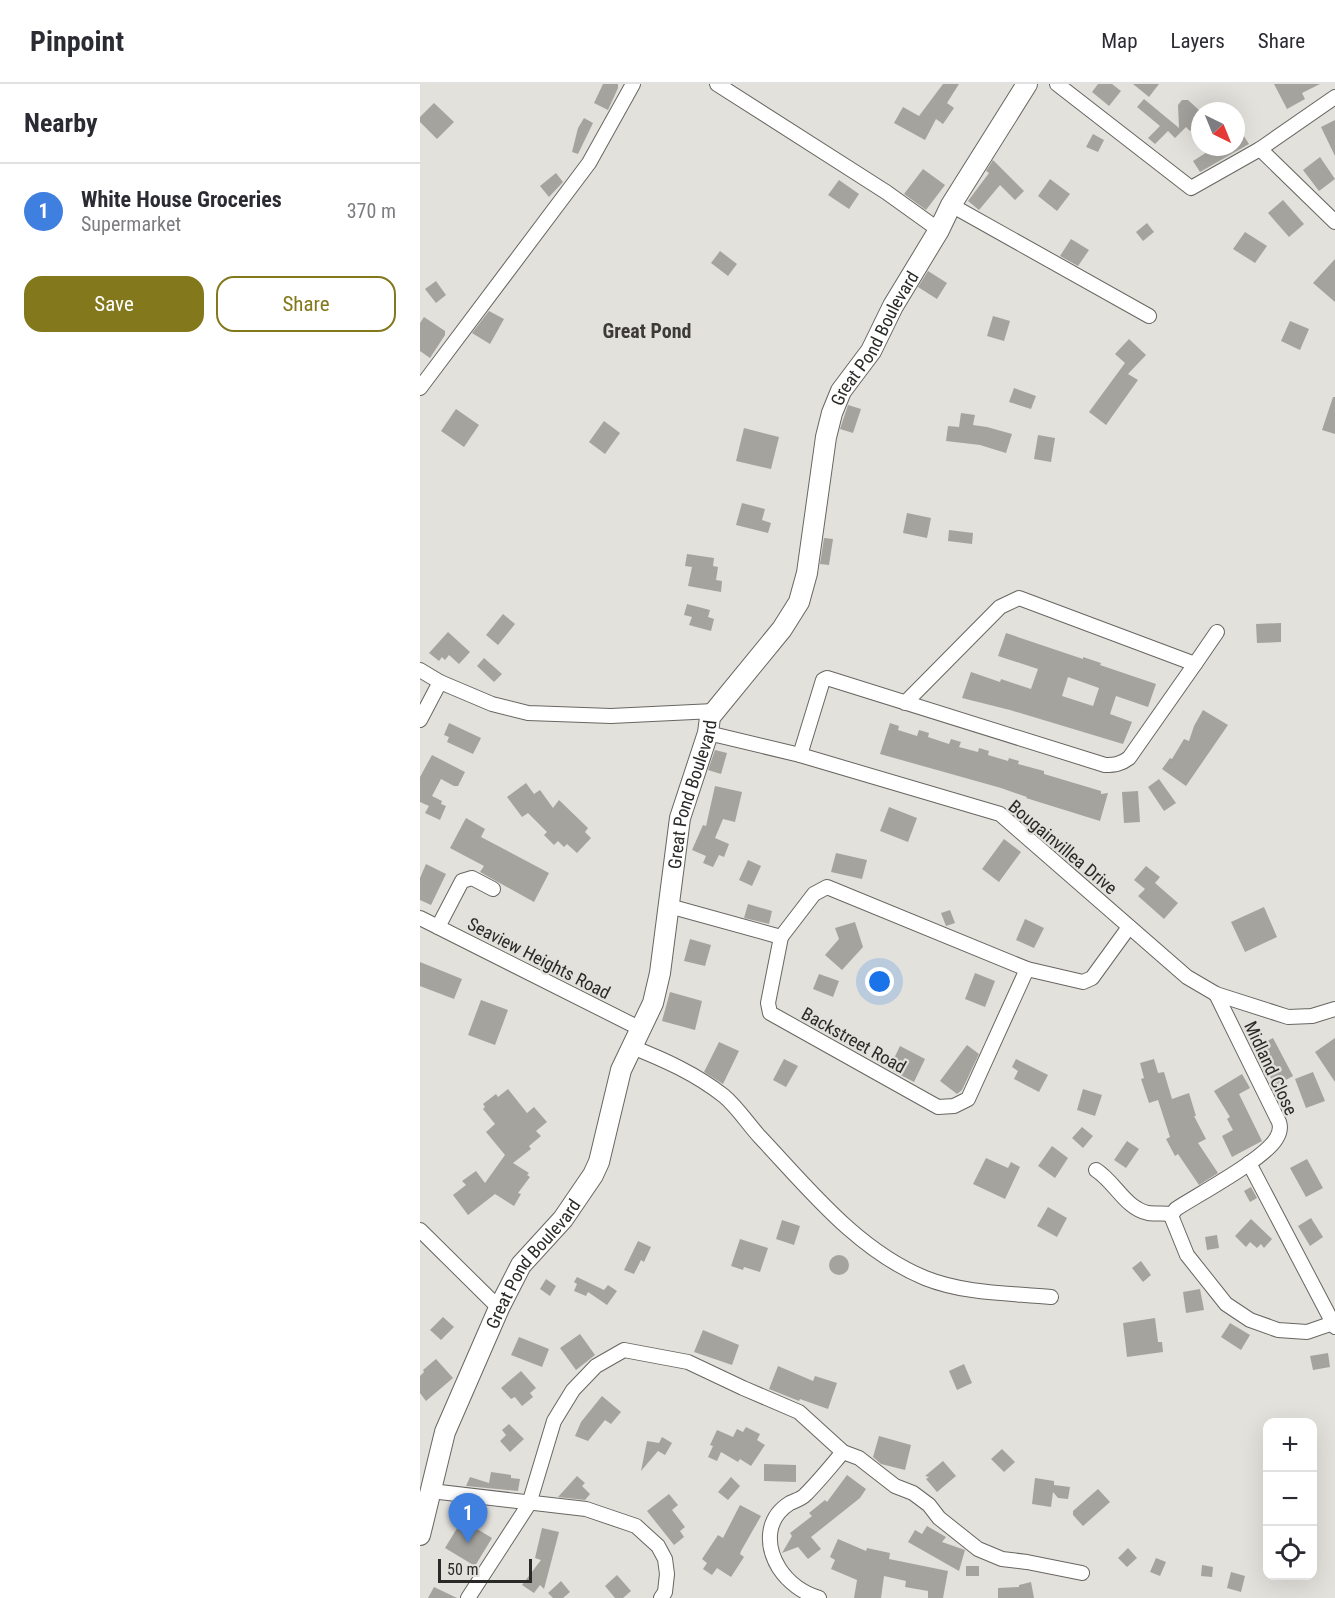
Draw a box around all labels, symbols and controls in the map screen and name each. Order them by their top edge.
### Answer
text: Pinpoint [30,25,124,58]
text: Map [1101,29,1138,53]
text: Layers [1171,29,1225,53]
text: Share [1258,29,1305,53]
north arrow [1191,102,1245,156]
text: Nearby [24,108,98,138]
text: White House Groceries [81,187,282,212]
text: 1 [38,199,49,223]
text: 370 m [347,199,396,223]
text: Supermarket [81,212,181,236]
street label: Great Pond Boulevard [826,267,922,408]
button: Save [24,276,204,332]
button: Share [216,276,396,332]
district label: Great Pond [603,319,691,343]
street label: Great Pond Boulevard [663,719,720,870]
street label: Bougainvillea Drive [1005,796,1121,898]
street label: Seaview Heights Road [464,913,614,1003]
your location [865,967,894,996]
street label: Backstreet Road [798,1003,910,1077]
street label: Midland Close [1240,1018,1302,1118]
street label: Great Pond Boulevard [481,1195,584,1332]
map controls [1263,1418,1317,1580]
button: + [1263,1418,1317,1472]
button: − [1263,1472,1317,1526]
pin: 1 [448,1494,488,1543]
button: locate [1263,1526,1317,1580]
scale bar [438,1556,532,1584]
text: 50 m [447,1560,479,1579]

